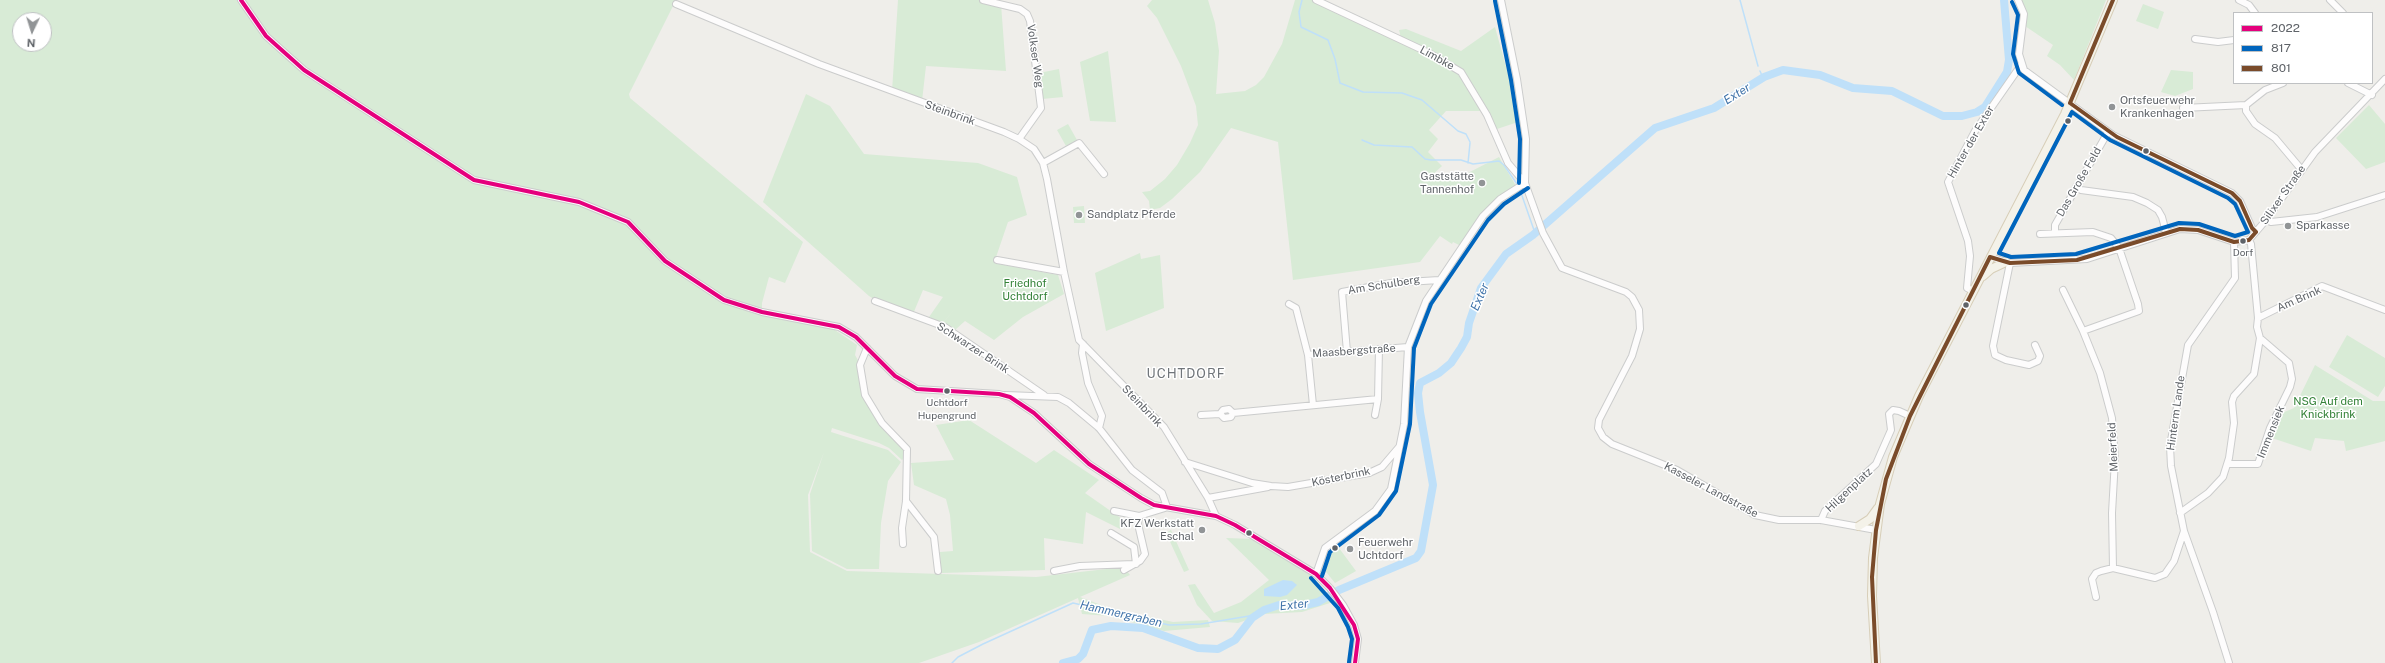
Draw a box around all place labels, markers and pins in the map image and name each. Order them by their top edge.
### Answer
place label: Ortsfeuerwehr Krankenhagen [2120,94,2195,120]
marker: Ortsfeuerwehr Krankenhagen [2107,102,2117,112]
unlabelled marker [2063,116,2073,126]
unlabelled marker [2141,146,2151,156]
place label: Gaststätte Tannenhof [1420,170,1474,196]
marker: Gaststätte Tannenhof [1477,178,1487,188]
place label: Sandplatz Pferde [1087,208,1176,222]
marker: Sandplatz Pferde [1074,210,1084,220]
place label: Sparkasse [2296,219,2350,233]
marker: Sparkasse [2283,221,2293,231]
marker: Dorf [2238,236,2248,246]
place label: Dorf [2233,247,2253,259]
unlabelled marker [1961,300,1971,310]
marker: Uchtdorf Hupengrund [942,386,952,396]
place label: Uchtdorf Hupengrund [918,397,976,420]
place label: KFZ Werkstatt Eschal [1120,517,1194,543]
marker: KFZ Werkstatt Eschal [1197,525,1207,535]
unlabelled marker [1244,528,1254,538]
place label: Feuerwehr Uchtdorf [1358,536,1413,562]
unlabelled marker [1330,543,1340,553]
marker: Feuerwehr Uchtdorf [1345,544,1355,554]

